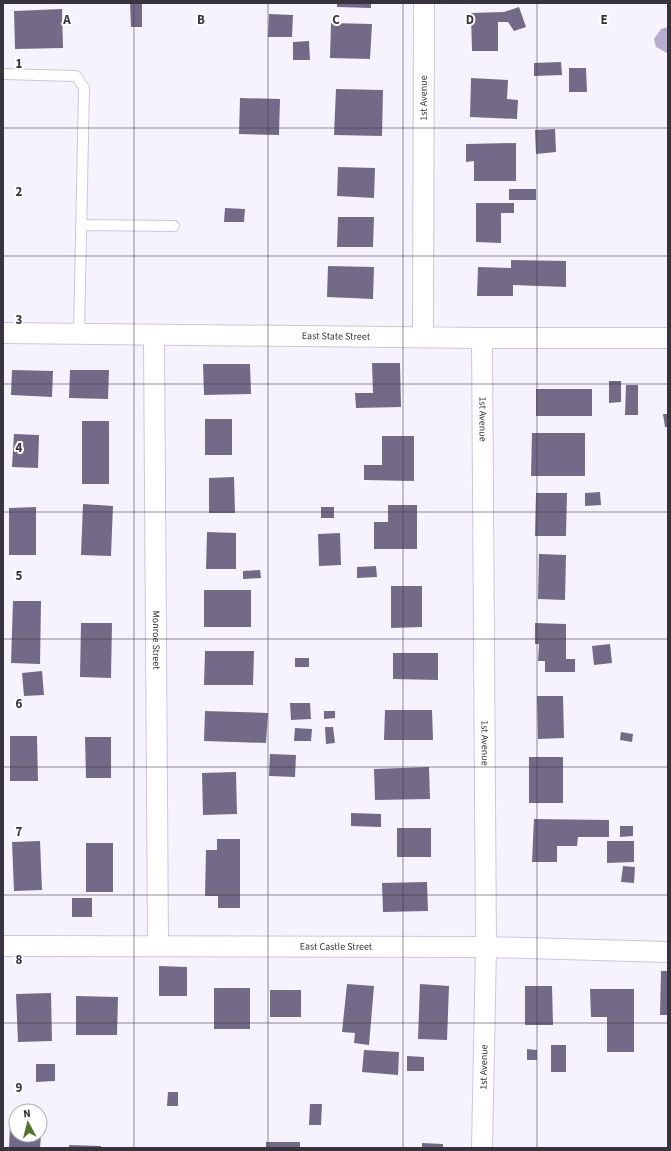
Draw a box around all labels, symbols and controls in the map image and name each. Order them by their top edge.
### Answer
text: A [62,11,71,29]
text: B [197,11,205,29]
text: C [332,11,340,29]
text: D [466,11,474,29]
text: E [600,11,608,29]
text: 1 [16,55,23,73]
street label: 1st Avenue [417,75,431,121]
text: 2 [16,183,23,201]
text: 3 [16,311,23,329]
street label: East State Street [302,329,371,344]
street label: 1st Avenue [475,396,490,442]
text: 4 [16,439,23,457]
text: 5 [16,567,23,585]
street label: Monroe Street [149,610,163,670]
text: 6 [16,695,23,713]
street label: 1st Avenue [478,720,492,766]
text: 7 [16,823,23,841]
street label: East Castle Street [300,940,373,954]
text: 8 [16,951,23,969]
street label: 1st Avenue [477,1044,491,1090]
text: 9 [16,1079,23,1097]
north arrow [8,1103,48,1143]
text: N [22,1106,31,1121]

